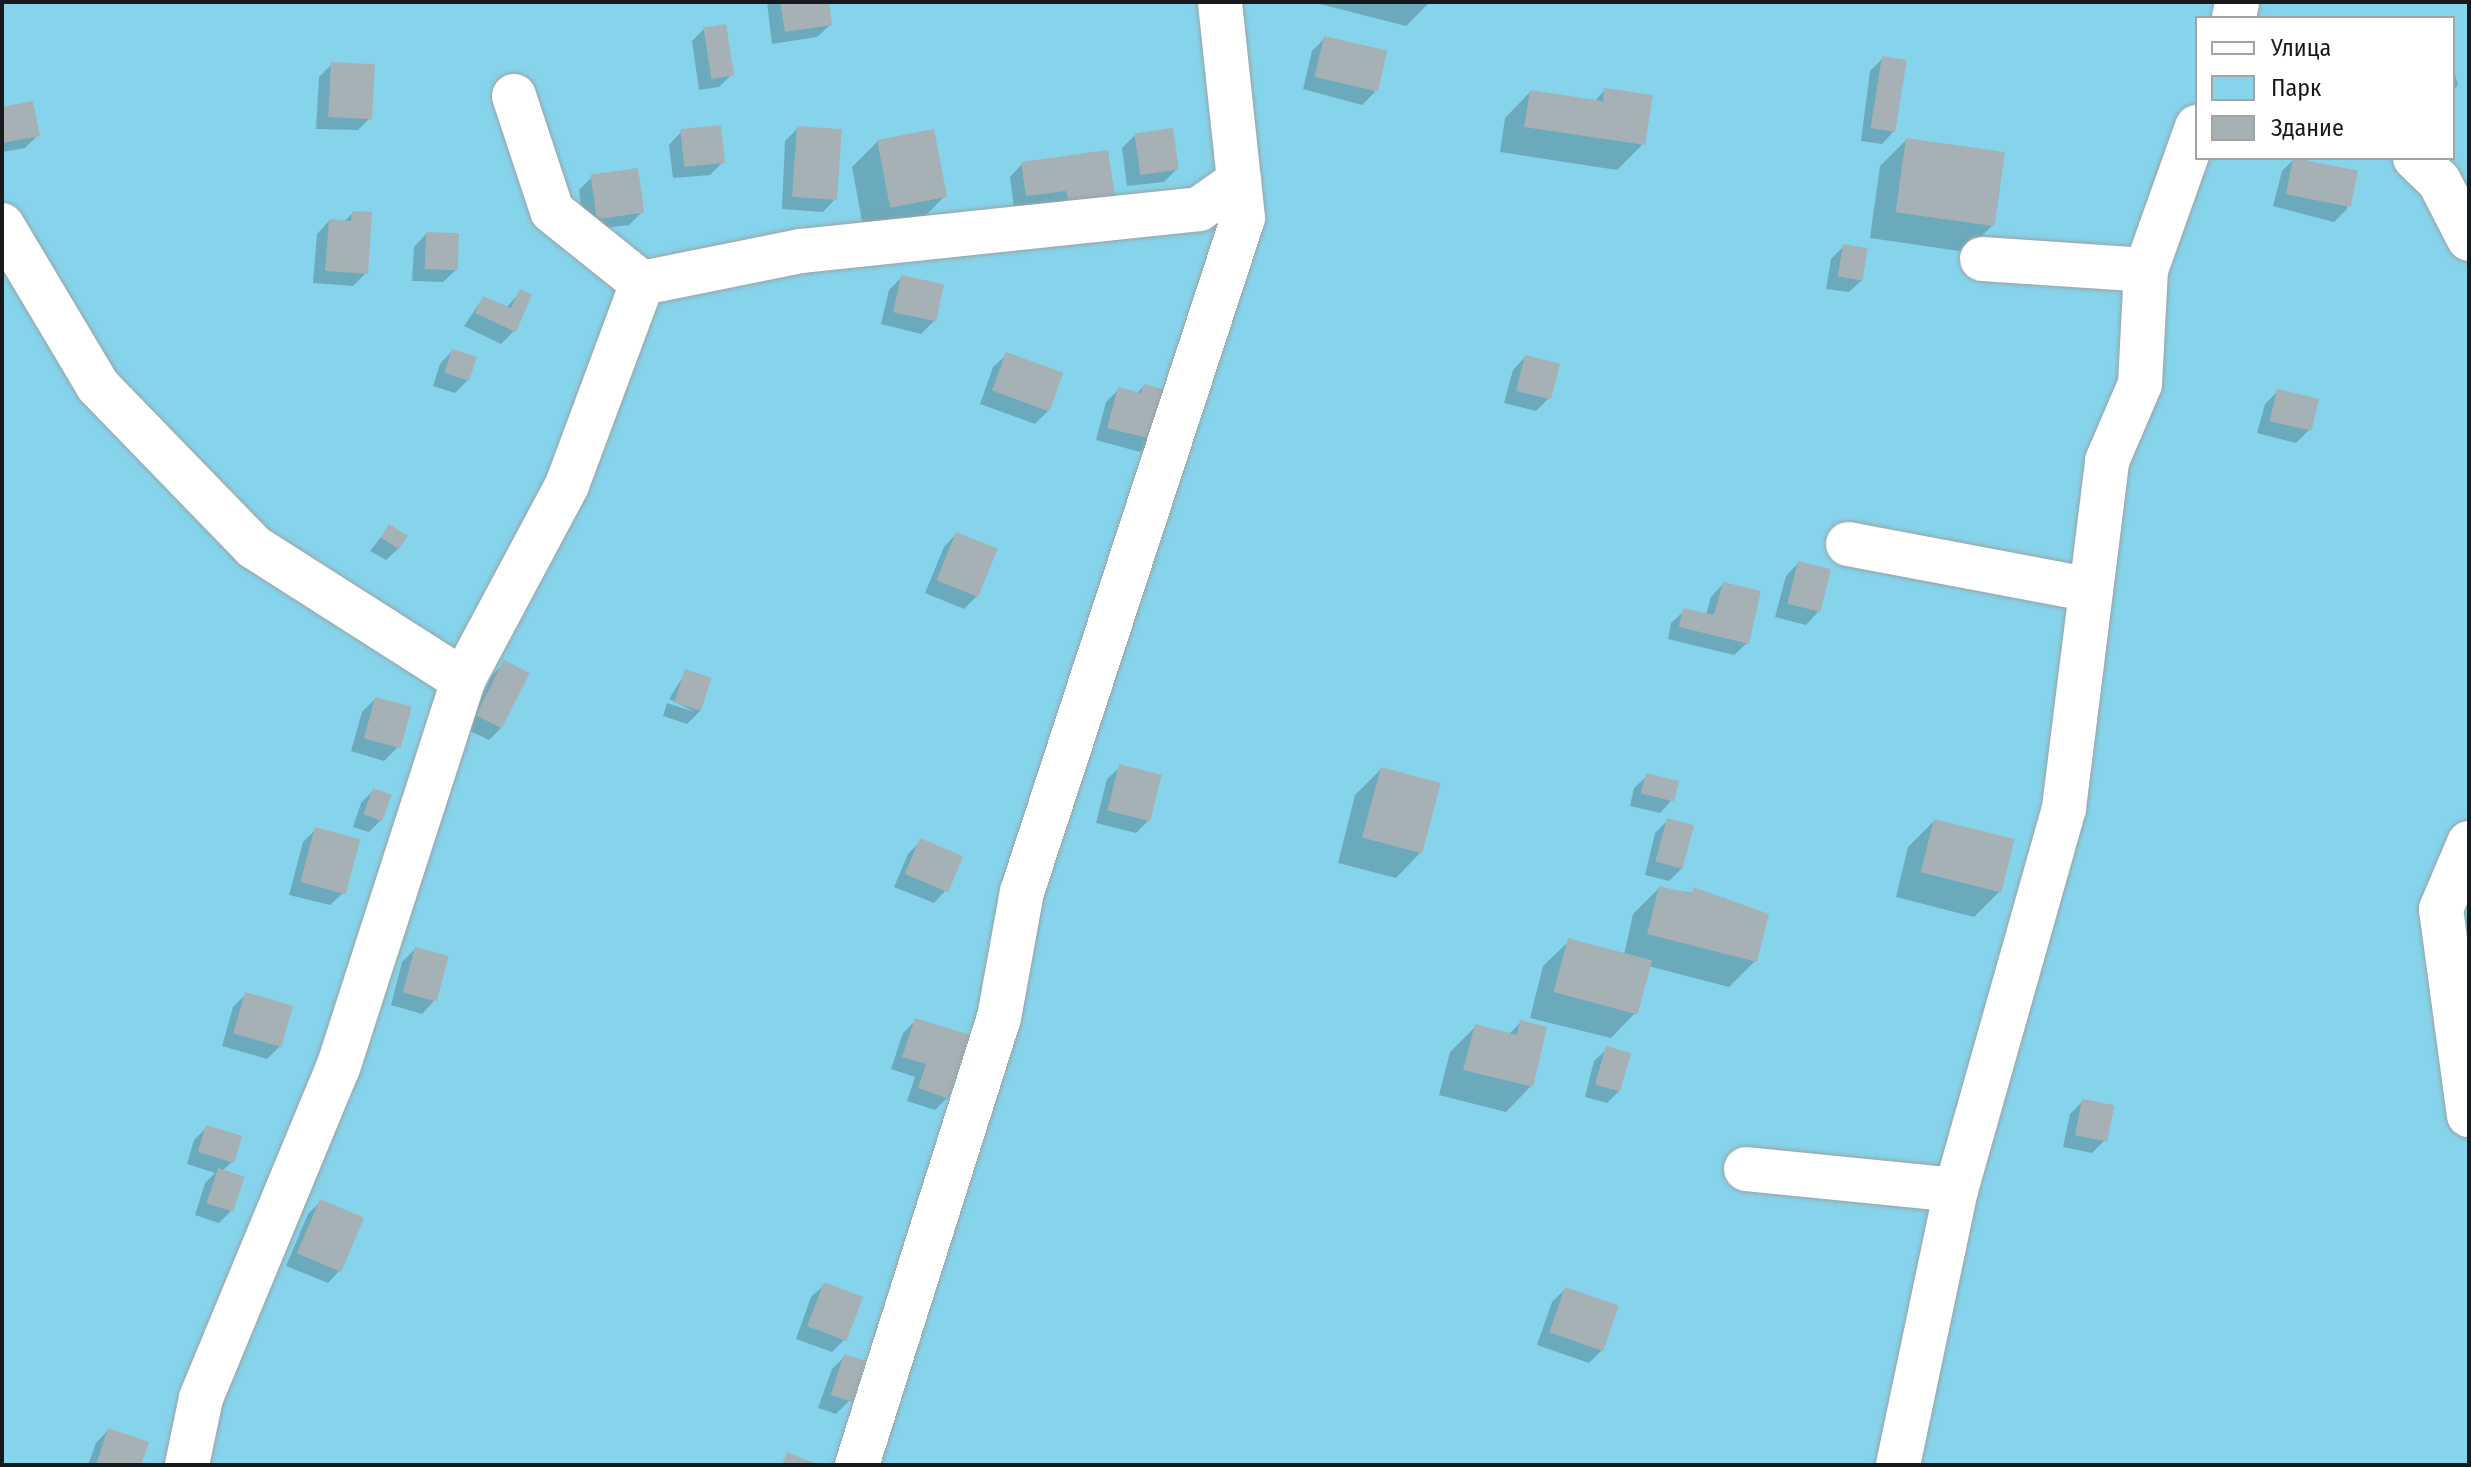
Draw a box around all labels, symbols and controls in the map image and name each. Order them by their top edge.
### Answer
legend [2195,16,2455,160]
text: Улица [2271,34,2331,62]
text: Парк [2271,74,2321,102]
text: Здание [2271,114,2344,142]

